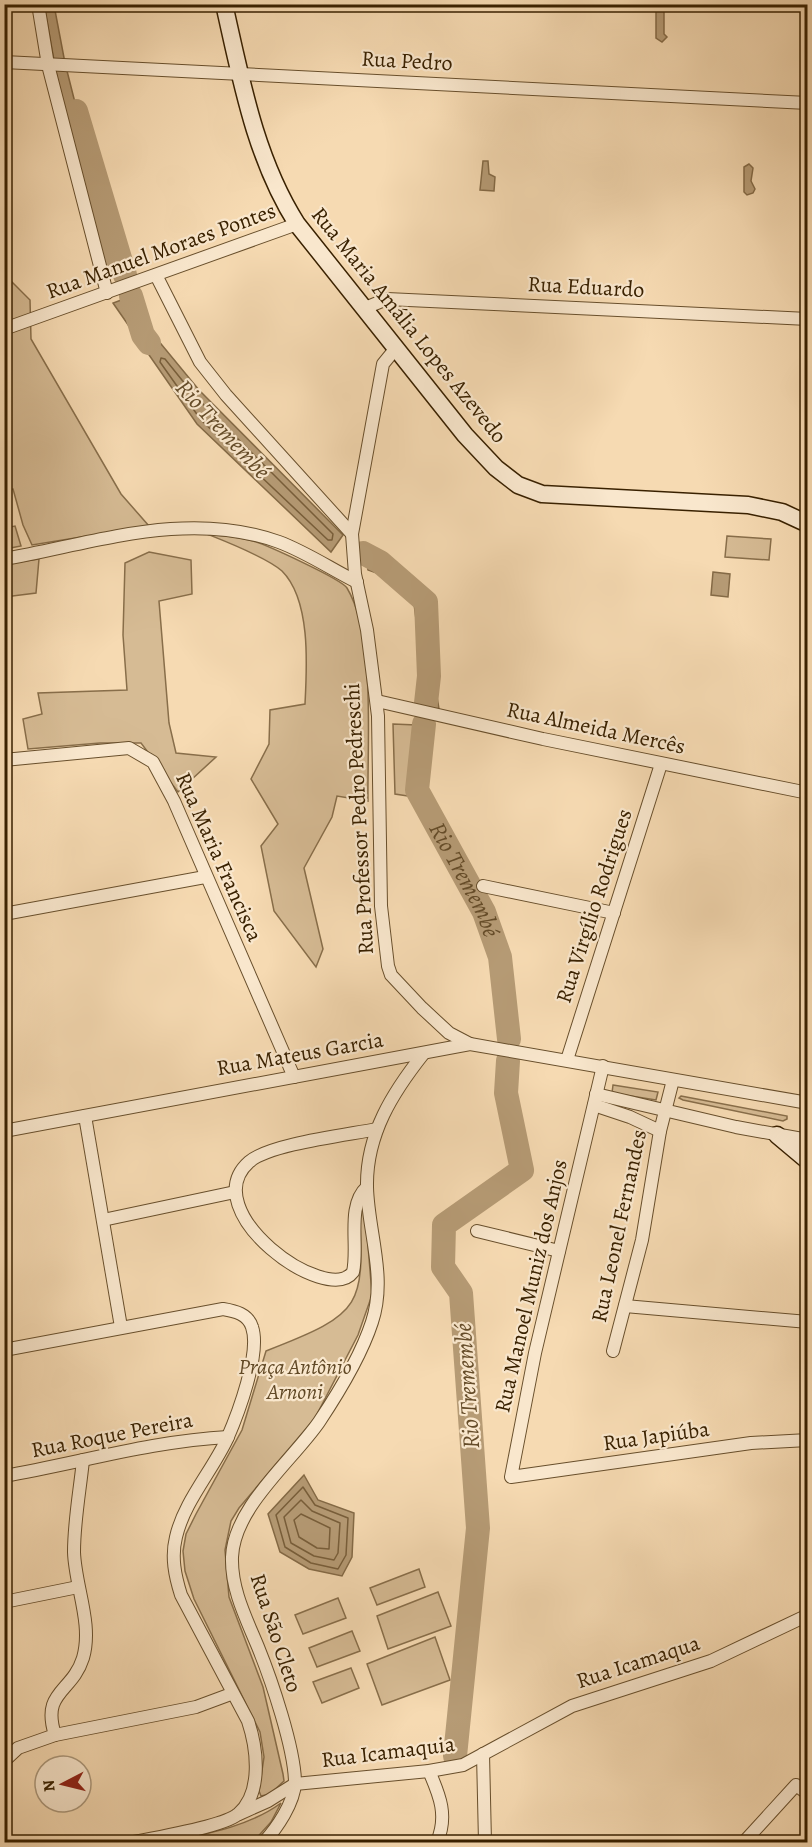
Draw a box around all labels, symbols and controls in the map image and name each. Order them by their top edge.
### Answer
street label: Rua Pedro [361,44,453,78]
street label: Rua Manuel Moraes Pontes [42,195,280,307]
street label: Rua Maria Amália Lopes Azevedo [304,201,514,449]
street label: Rua Eduardo [527,269,645,305]
water label: Rio Tremembé [168,372,278,486]
street label: Rua Professor Pedro Pedreschi [337,682,381,956]
street label: Rua Almeida Mercês [504,694,688,762]
street label: Rua Maria Francisca [168,768,270,947]
street label: Rua Virgílio Rodrigues [548,805,640,1007]
water label: Rio Tremembé [422,816,508,942]
street label: Rua Mateus Garcia [214,1024,386,1083]
street label: Rua Leonel Fernandes [584,1127,654,1325]
street label: Rua Manoel Muniz dos Anjos [487,1156,575,1416]
water label: Rio Tremembé [447,1322,487,1450]
park label: Praça Antônio Arnoni [238,1352,352,1407]
street label: Rua Roque Pereira [29,1404,196,1465]
street label: Rua Japiúba [601,1414,712,1458]
street label: Rua São Cleto [243,1570,309,1696]
street label: Rua Icamaqua [572,1628,704,1696]
street label: Rua Icamaquia [319,1729,457,1775]
north arrow [33,1754,93,1814]
text: N [37,1778,61,1793]

